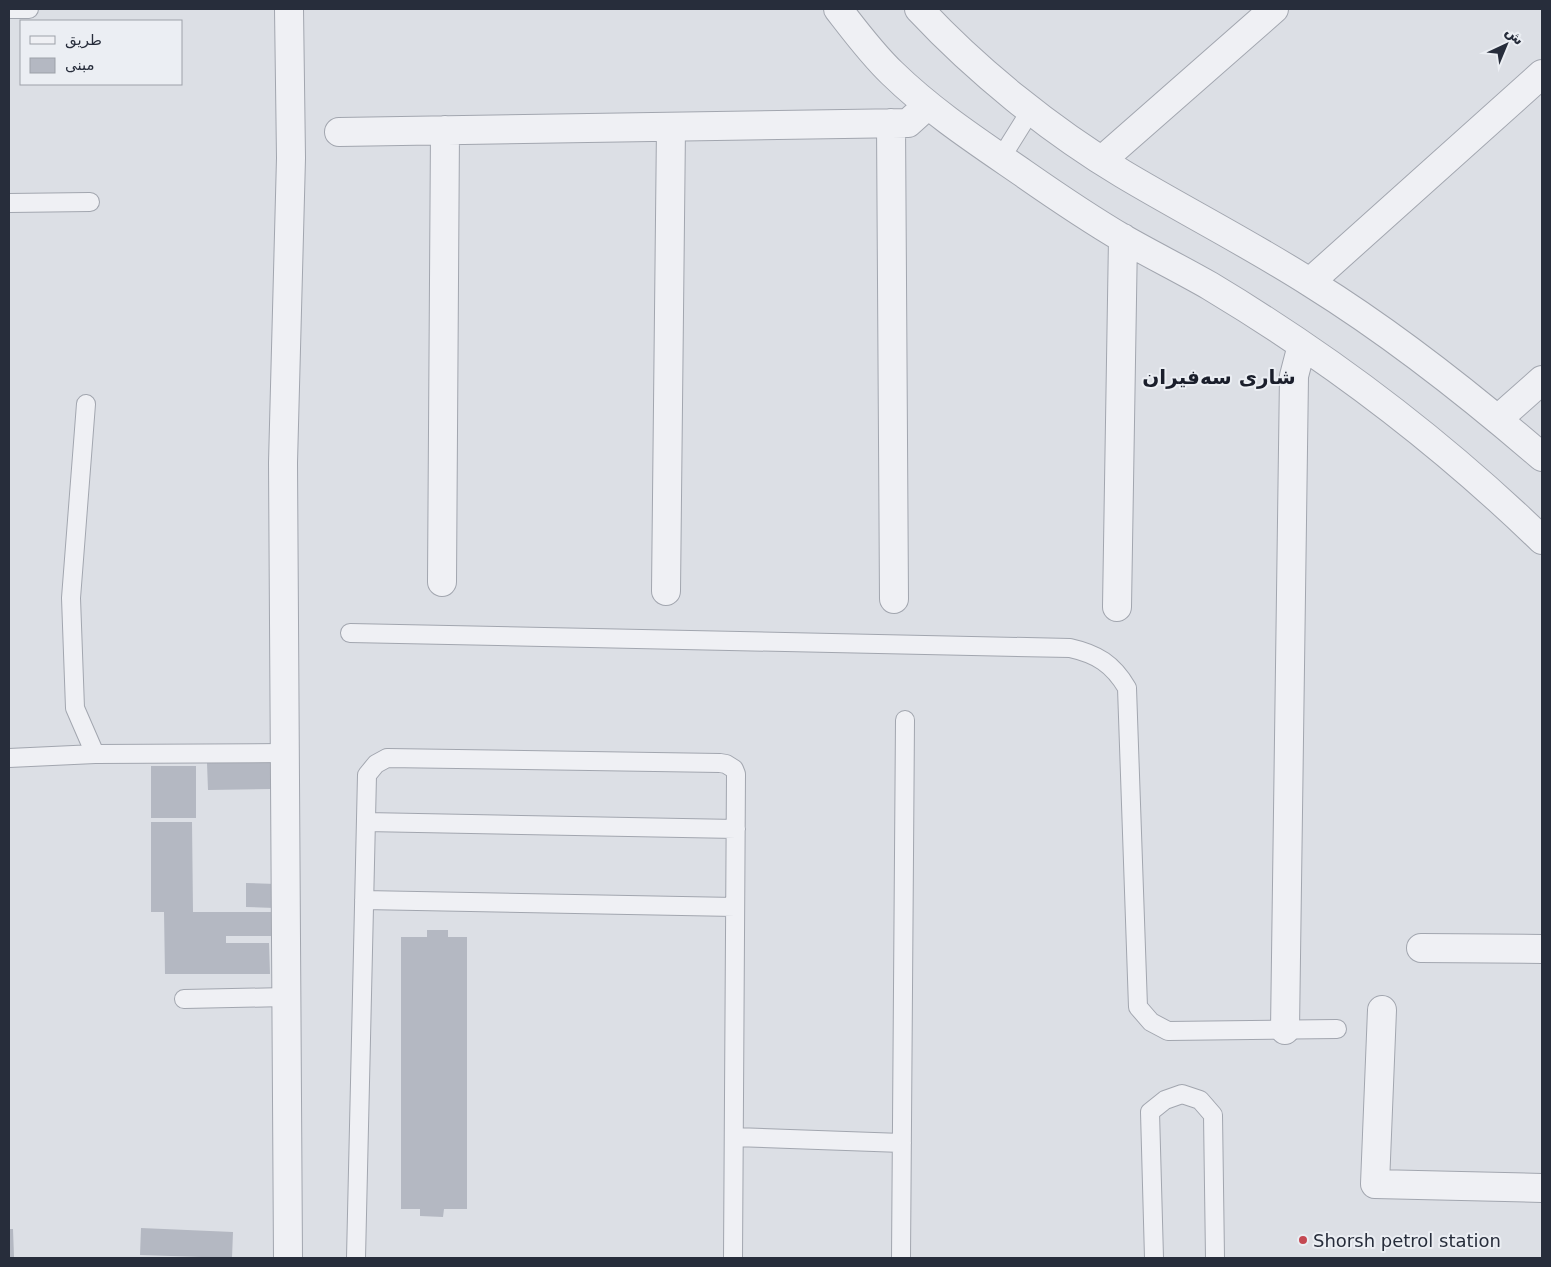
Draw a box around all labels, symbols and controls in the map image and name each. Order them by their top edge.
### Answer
legend [20,20,182,85]
north arrow [1481,20,1531,70]
text: ش [1503,23,1528,48]
text: طريق [65,31,102,49]
text: مبنى [65,56,95,74]
district label: شاری سەفیران [1142,365,1296,389]
place label: Shorsh petrol station [1313,1230,1501,1251]
marker: Shorsh petrol station [1297,1234,1309,1246]

